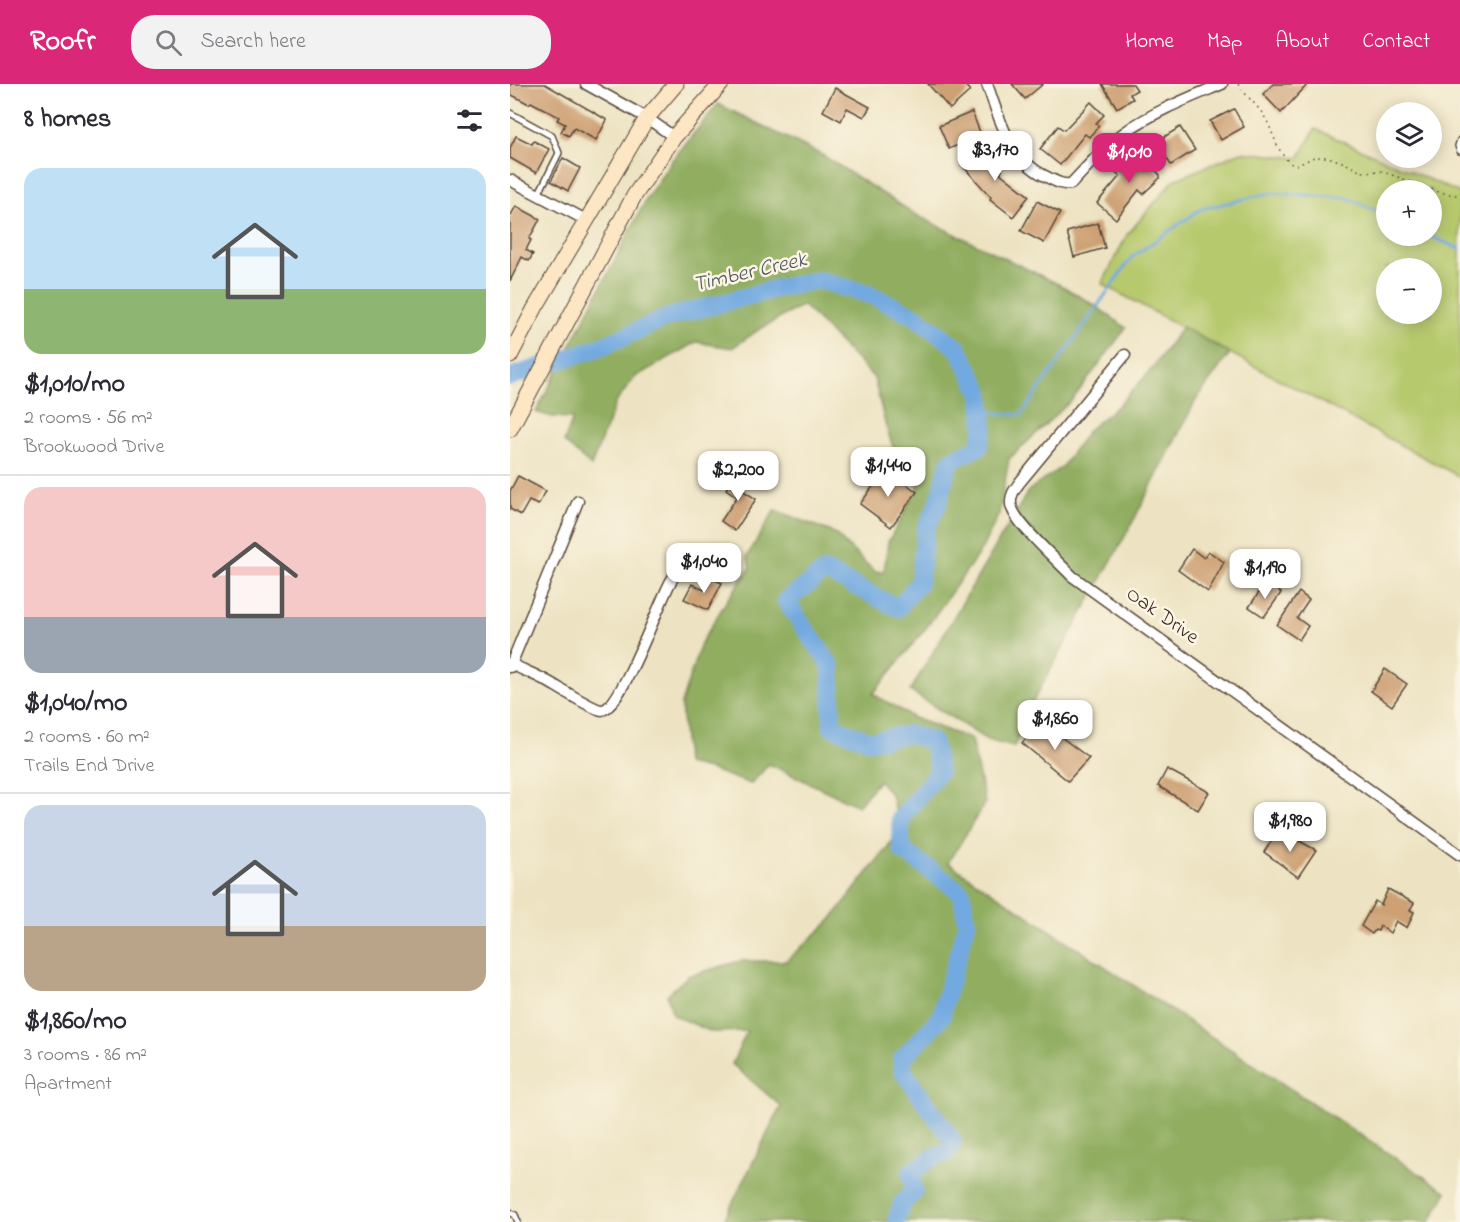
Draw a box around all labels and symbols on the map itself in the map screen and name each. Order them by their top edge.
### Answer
pin: $3,170 [946,131,1044,182]
pin: $1,010 [1080,133,1178,184]
water label: Timber Creek [690,244,811,302]
pin: $1,440 [839,447,937,498]
pin: $2,200 [689,451,787,502]
pin: $1,040 [655,543,753,594]
pin: $1,190 [1216,549,1314,600]
street label: Oak Drive [1119,580,1205,653]
pin: $1,860 [1006,700,1104,751]
pin: $1,980 [1241,802,1339,853]

